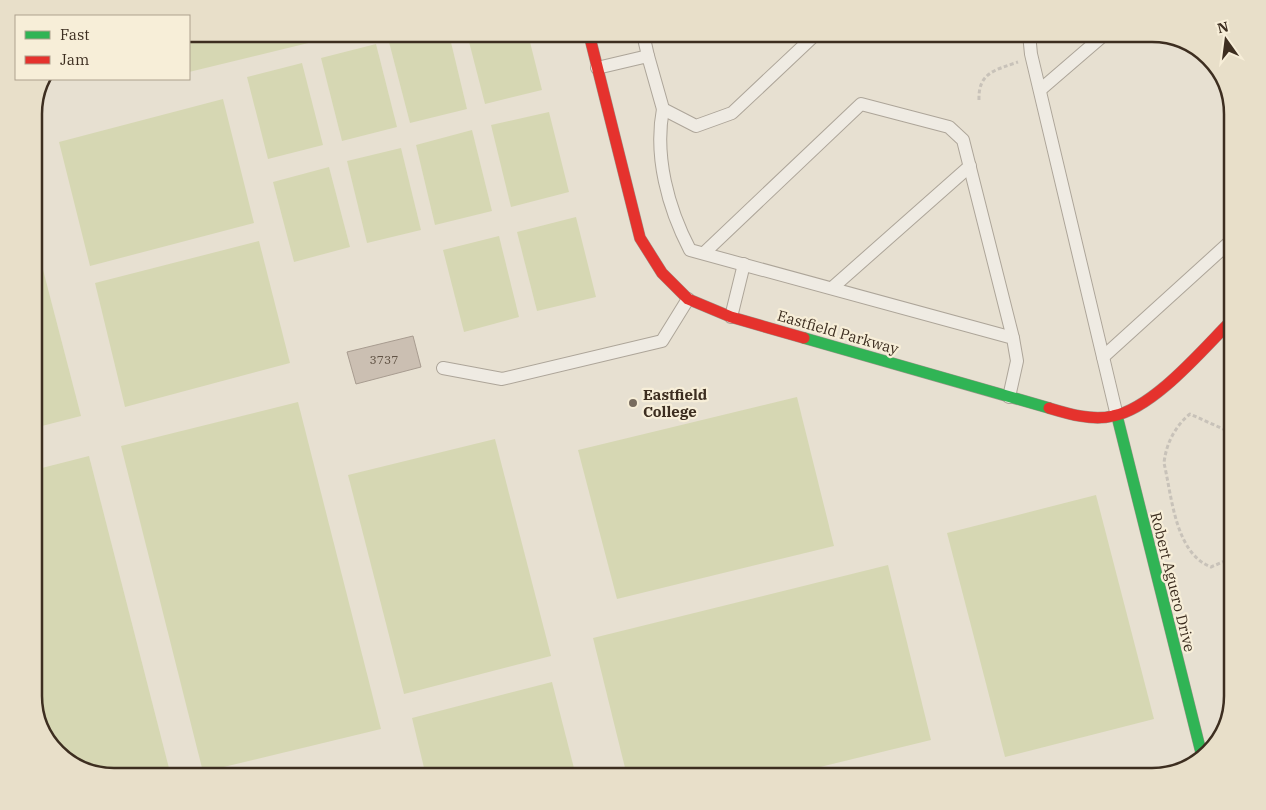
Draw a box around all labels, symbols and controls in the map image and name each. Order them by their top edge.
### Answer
legend [15,15,190,80]
north arrow [1201,15,1251,65]
text: N [1215,17,1230,37]
text: Fast [60,25,90,44]
text: Jam [60,50,89,69]
street label: Eastfield Parkway [775,306,901,358]
house number: 3737 [370,352,398,367]
place label: Eastfield College [643,385,708,421]
marker: Eastfield College [627,397,639,409]
street label: Robert Aguero Drive [1146,510,1200,654]

